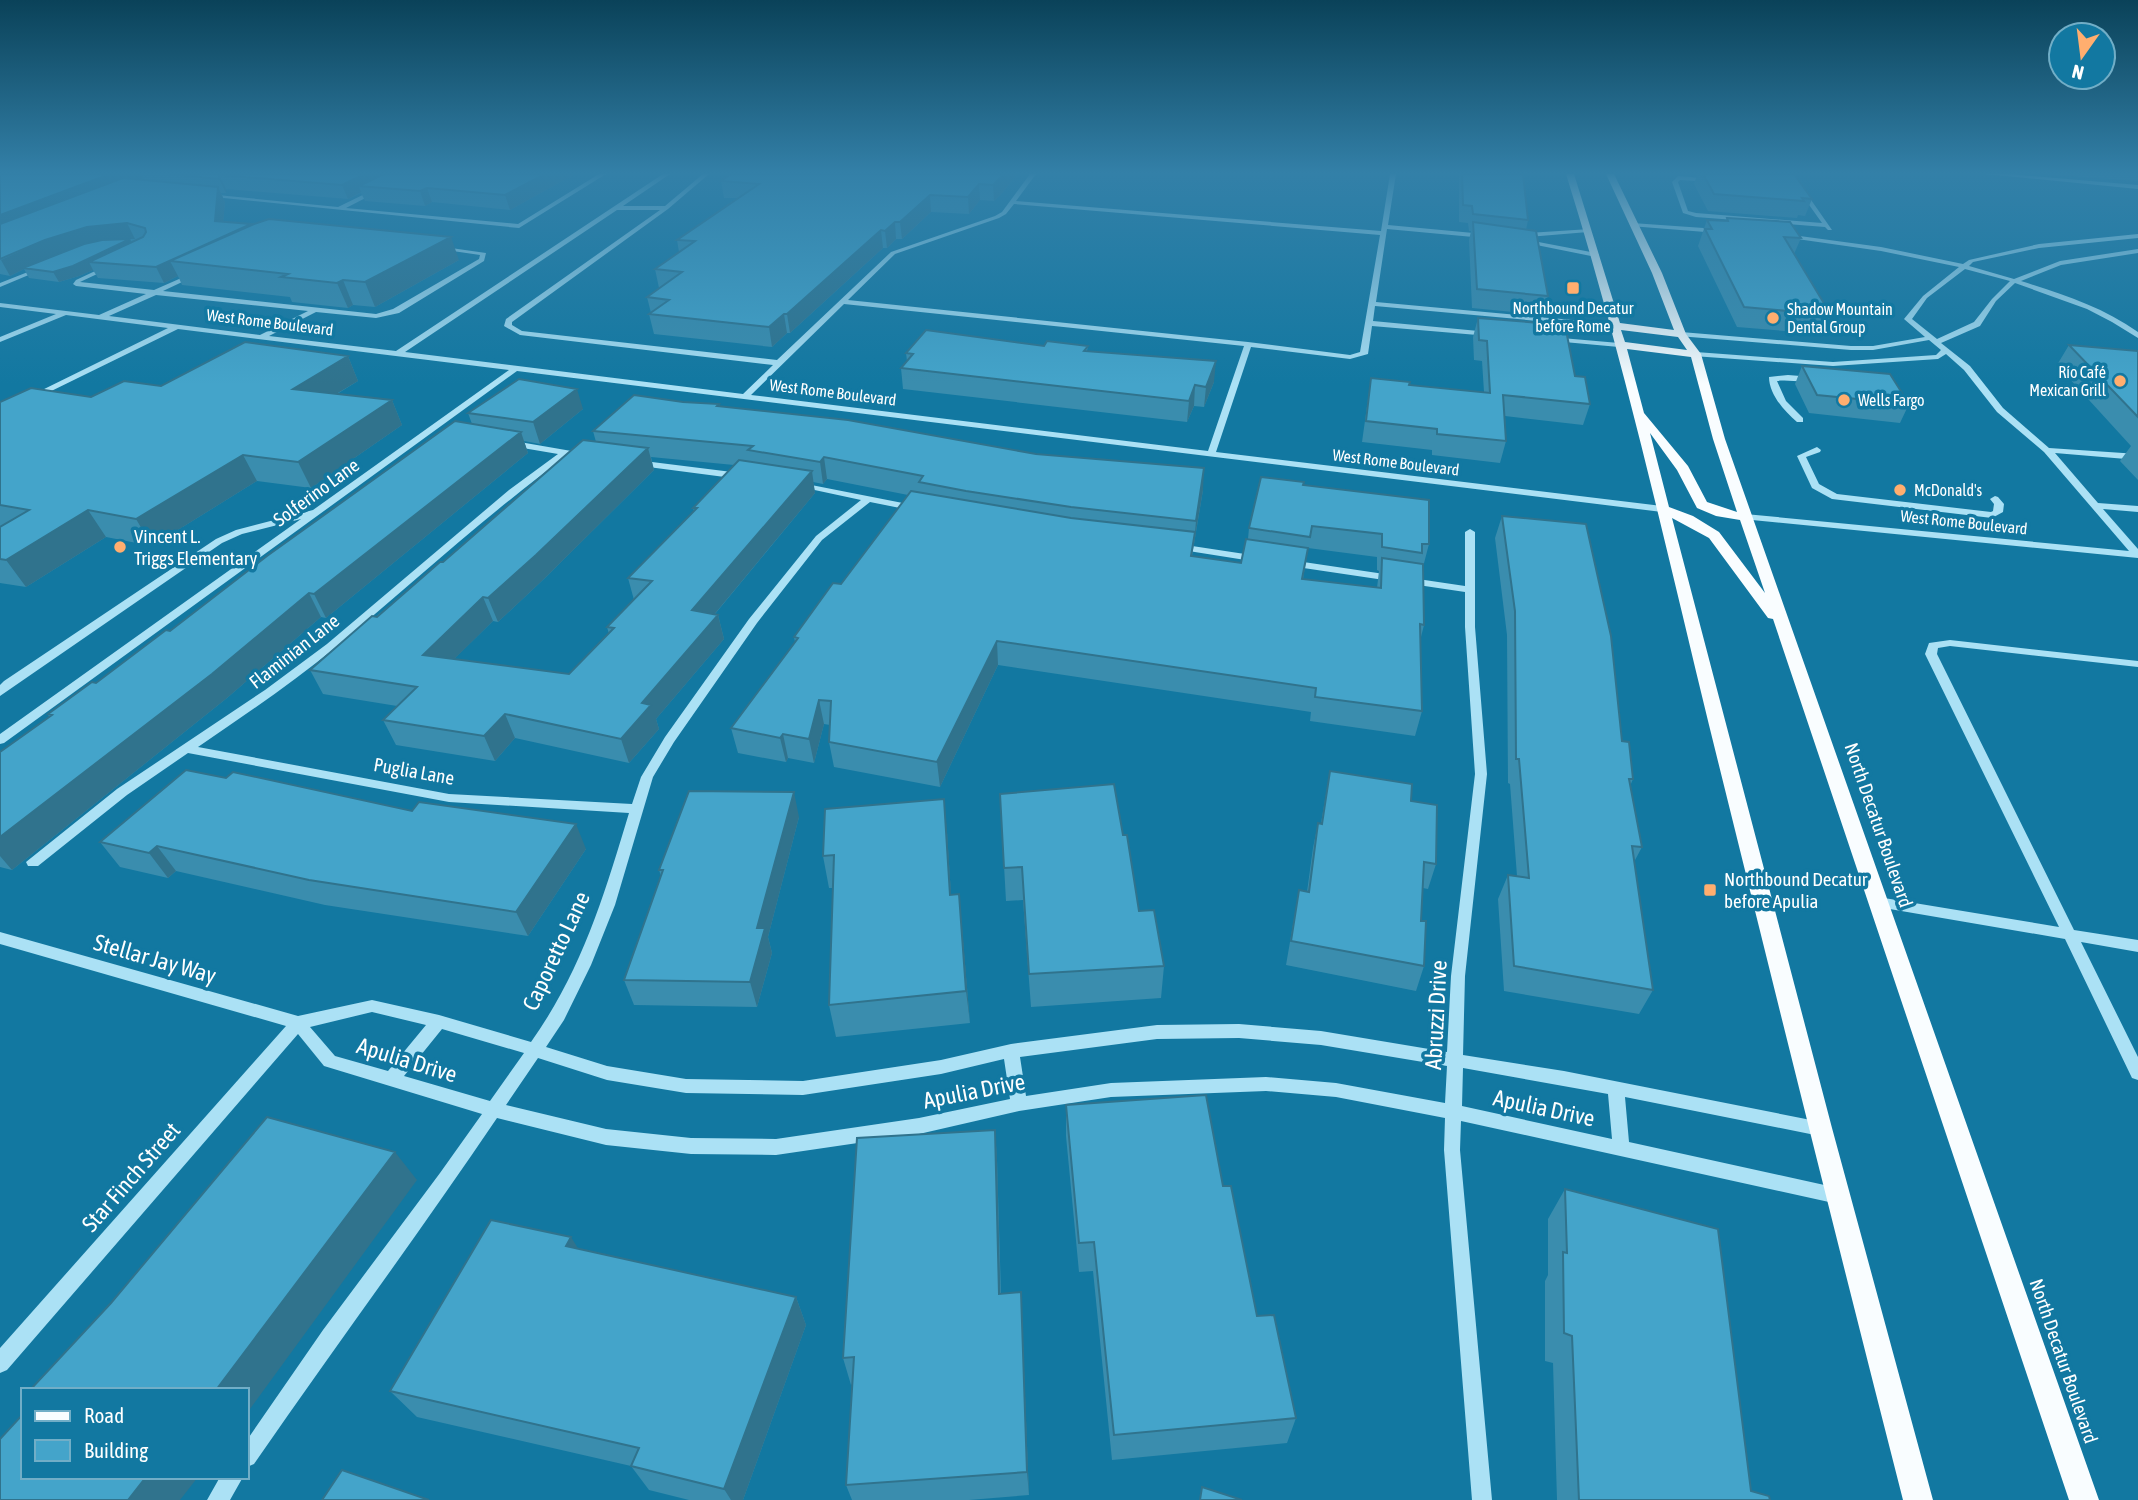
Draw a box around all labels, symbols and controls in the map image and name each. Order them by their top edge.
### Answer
north arrow [2047,21,2117,91]
text: N [2070,60,2086,85]
marker: Northbound Decatur before Rome [1565,280,1581,296]
place label: Northbound Decatur before Rome [1513,299,1634,335]
place label: Shadow Mountain Dental Group [1787,300,1893,337]
street label: West Rome Boulevard [206,305,334,339]
marker: Shadow Mountain Dental Group [1765,310,1781,326]
place label: Río Café Mexican Grill [2029,363,2107,399]
marker: Río Café Mexican Grill [2112,373,2128,389]
street label: West Rome Boulevard [769,375,897,409]
place label: Wells Fargo [1858,391,1925,410]
marker: Wells Fargo [1836,392,1852,408]
street label: West Rome Boulevard [1332,445,1460,479]
street label: Solferino Lane [269,454,363,530]
place label: McDonald's [1914,481,1983,499]
marker: McDonald's [1892,482,1908,498]
street label: West Rome Boulevard [1900,506,2028,538]
place label: Vincent L. Triggs Elementary [134,525,257,569]
marker: Vincent L. Triggs Elementary [112,539,128,555]
street label: Flaminian Lane [245,609,343,693]
street label: North Decatur Boulevard [1841,740,1917,910]
street label: Puglia Lane [372,753,456,789]
place label: Northbound Decatur before Apulia [1724,868,1868,912]
marker: Northbound Decatur before Apulia [1702,882,1718,898]
street label: Caporetto Lane [517,887,595,1015]
street label: Stellar Jay Way [91,929,219,989]
street label: Abruzzi Drive [1420,960,1452,1070]
street label: Apulia Drive [354,1032,460,1088]
street label: Apulia Drive [921,1068,1027,1114]
street label: Apulia Drive [1491,1085,1597,1131]
street label: Star Finch Street [77,1117,185,1237]
street label: North Decatur Boulevard [2026,1276,2102,1446]
legend [21,1388,248,1479]
text: Road [84,1403,124,1427]
text: Building [84,1438,148,1462]

